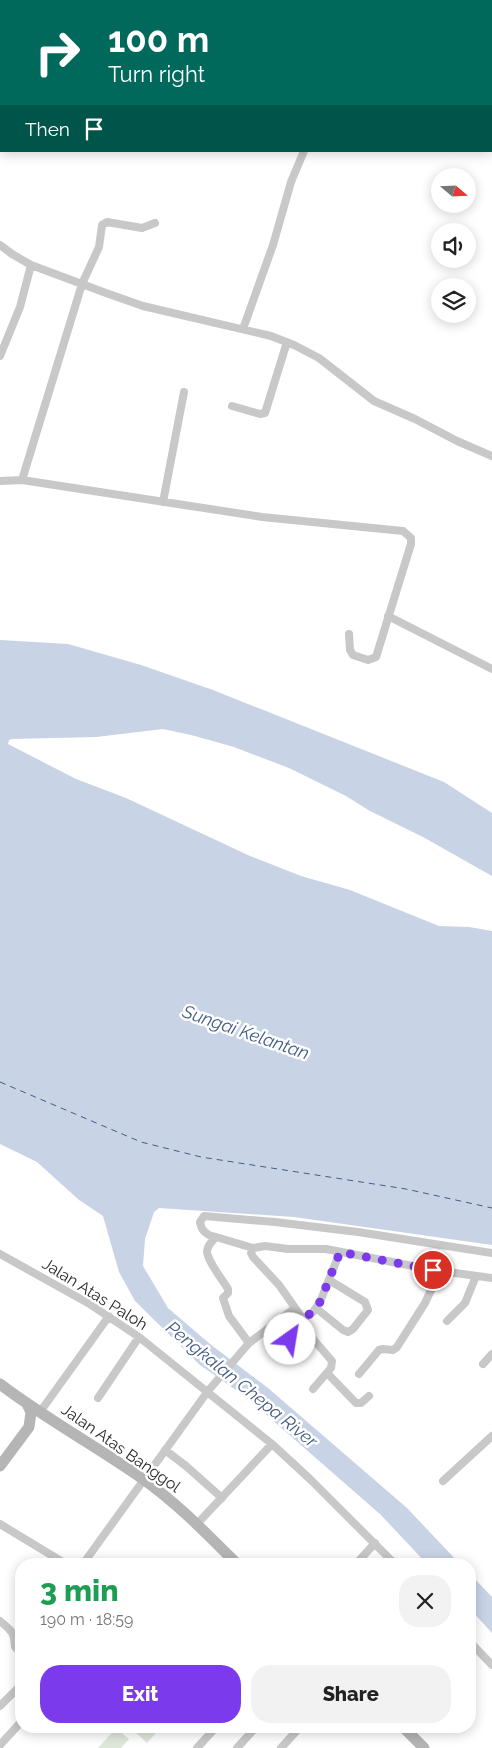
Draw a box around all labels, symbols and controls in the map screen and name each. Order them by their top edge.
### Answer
text: 100 m [108,19,209,60]
icon: right [25,20,90,85]
text: Turn right [108,61,205,87]
icon: arrive [80,115,108,143]
text: Then [25,118,70,140]
north arrow [431,168,476,212]
map controls [431,168,476,323]
button: sound [431,223,476,268]
button: layers [431,278,476,323]
water label: Sungai Kelantan [179,1000,312,1063]
pin [412,1249,454,1291]
street label: Jalan Atas Paloh [39,1254,151,1334]
icon: arrive [419,1256,447,1284]
position arrow [263,1312,315,1364]
water label: Pengkalan Chepa River [162,1317,322,1452]
street label: Jalan Atas Banggol [58,1400,185,1497]
text: 3 min [40,1573,119,1608]
button: close [399,1575,451,1627]
text: 190 m · 18:59 [40,1610,133,1629]
button: Exit [40,1665,241,1723]
button: Share [251,1665,451,1723]

